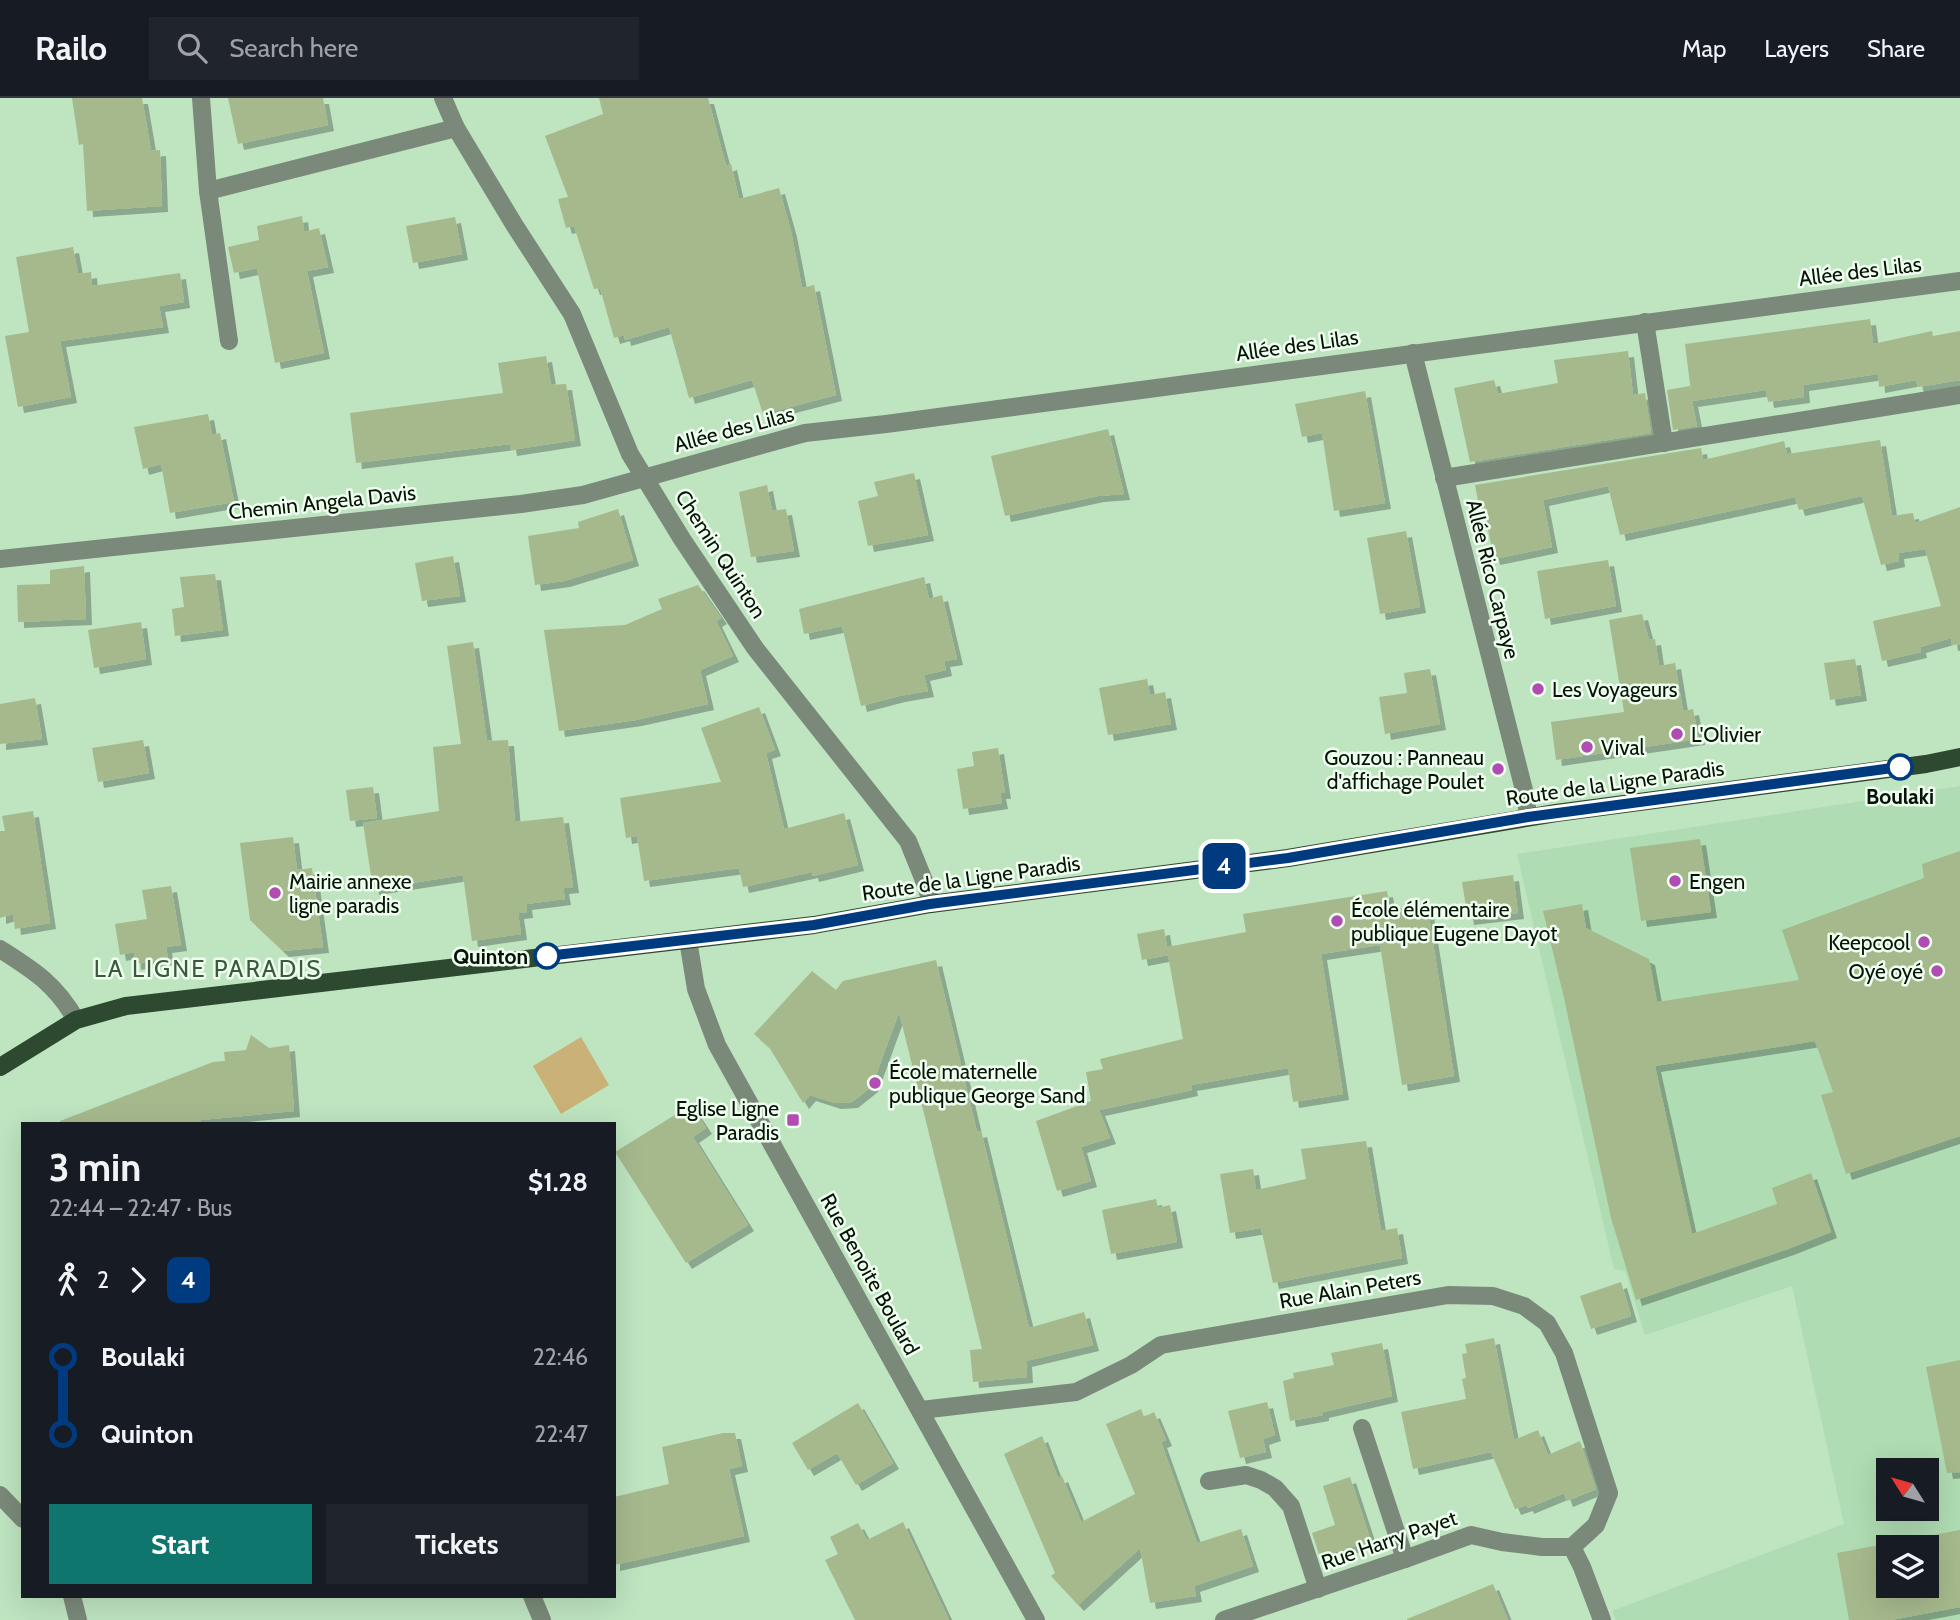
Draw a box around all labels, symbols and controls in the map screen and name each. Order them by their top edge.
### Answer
search box [149,17,639,80]
text: Railo [35,28,107,68]
icon: search [173,29,211,67]
text: Search here [229,32,358,64]
text: Map [1682,34,1726,63]
text: Layers [1764,34,1829,63]
text: Share [1867,34,1925,63]
street label: Allée des Lilas [1797,251,1923,291]
street label: Allée des Lilas [1234,324,1360,366]
street label: Allée des Lilas [671,401,797,457]
street label: Chemin Angela Davis [227,480,417,524]
street label: Chemin Quinton [670,485,772,623]
street label: Allée Rico Carpaye [1461,497,1525,662]
place label: Les Voyageurs [1552,677,1678,702]
marker: Les Voyageurs [1530,681,1546,697]
place label: L'Olivier [1691,722,1761,747]
marker: L'Olivier [1669,726,1685,742]
place label: Vival [1601,735,1644,760]
marker: Vival [1579,739,1595,755]
place label: Gouzou : Panneau d'affichage Poulet [1324,745,1484,794]
marker: Boulaki [1887,754,1913,780]
street label: Route de la Ligne Paradis [1504,755,1726,811]
marker: Gouzou : Panneau d'affichage Poulet [1490,761,1506,777]
place label: Boulaki [1866,784,1934,809]
line badge: 4 [1201,843,1247,889]
street label: Route de la Ligne Paradis [860,850,1082,906]
text: 4 [1217,851,1231,880]
place label: Mairie annexe ligne paradis [289,869,412,918]
place label: Engen [1689,869,1745,894]
marker: Engen [1667,873,1683,889]
marker: Mairie annexe ligne paradis [267,885,283,901]
place label: École élémentaire publique Eugene Dayot [1351,897,1557,946]
marker: École élémentaire publique Eugene Dayot [1329,913,1345,929]
place label: Keepcool [1828,930,1910,955]
marker: Keepcool [1916,934,1932,950]
marker: Quinton [534,943,560,969]
place label: Quinton [453,944,528,969]
district label: LA LIGNE PARADIS [94,954,322,983]
place label: Oyé oyé [1848,959,1923,984]
marker: Oyé oyé [1929,963,1945,979]
place label: École maternelle publique George Sand [889,1059,1085,1108]
marker: École maternelle publique George Sand [867,1075,883,1091]
place label: Eglise Ligne Paradis [676,1096,779,1145]
marker: Eglise Ligne Paradis [785,1112,801,1128]
text: 3 min [49,1144,141,1191]
text: $1.28 [528,1166,588,1198]
street label: Rue Benoite Boulard [815,1189,925,1359]
text: 22:44 – 22:47 · Bus [49,1194,232,1222]
icon: walk [49,1261,87,1299]
icon: forward [119,1261,157,1299]
street label: Rue Alain Peters [1277,1264,1423,1314]
text: 4 [181,1265,196,1294]
text: 2 [97,1266,109,1294]
text: Boulaki [101,1341,185,1373]
text: 22:46 [533,1343,588,1371]
text: Quinton [101,1418,194,1450]
text: 22:47 [534,1420,588,1448]
north arrow [1876,1458,1939,1521]
map controls [1876,1458,1939,1598]
button: Start [49,1504,312,1584]
button: Tickets [326,1504,588,1584]
street label: Rue Harry Payet [1318,1505,1460,1575]
button: layers [1876,1535,1939,1598]

